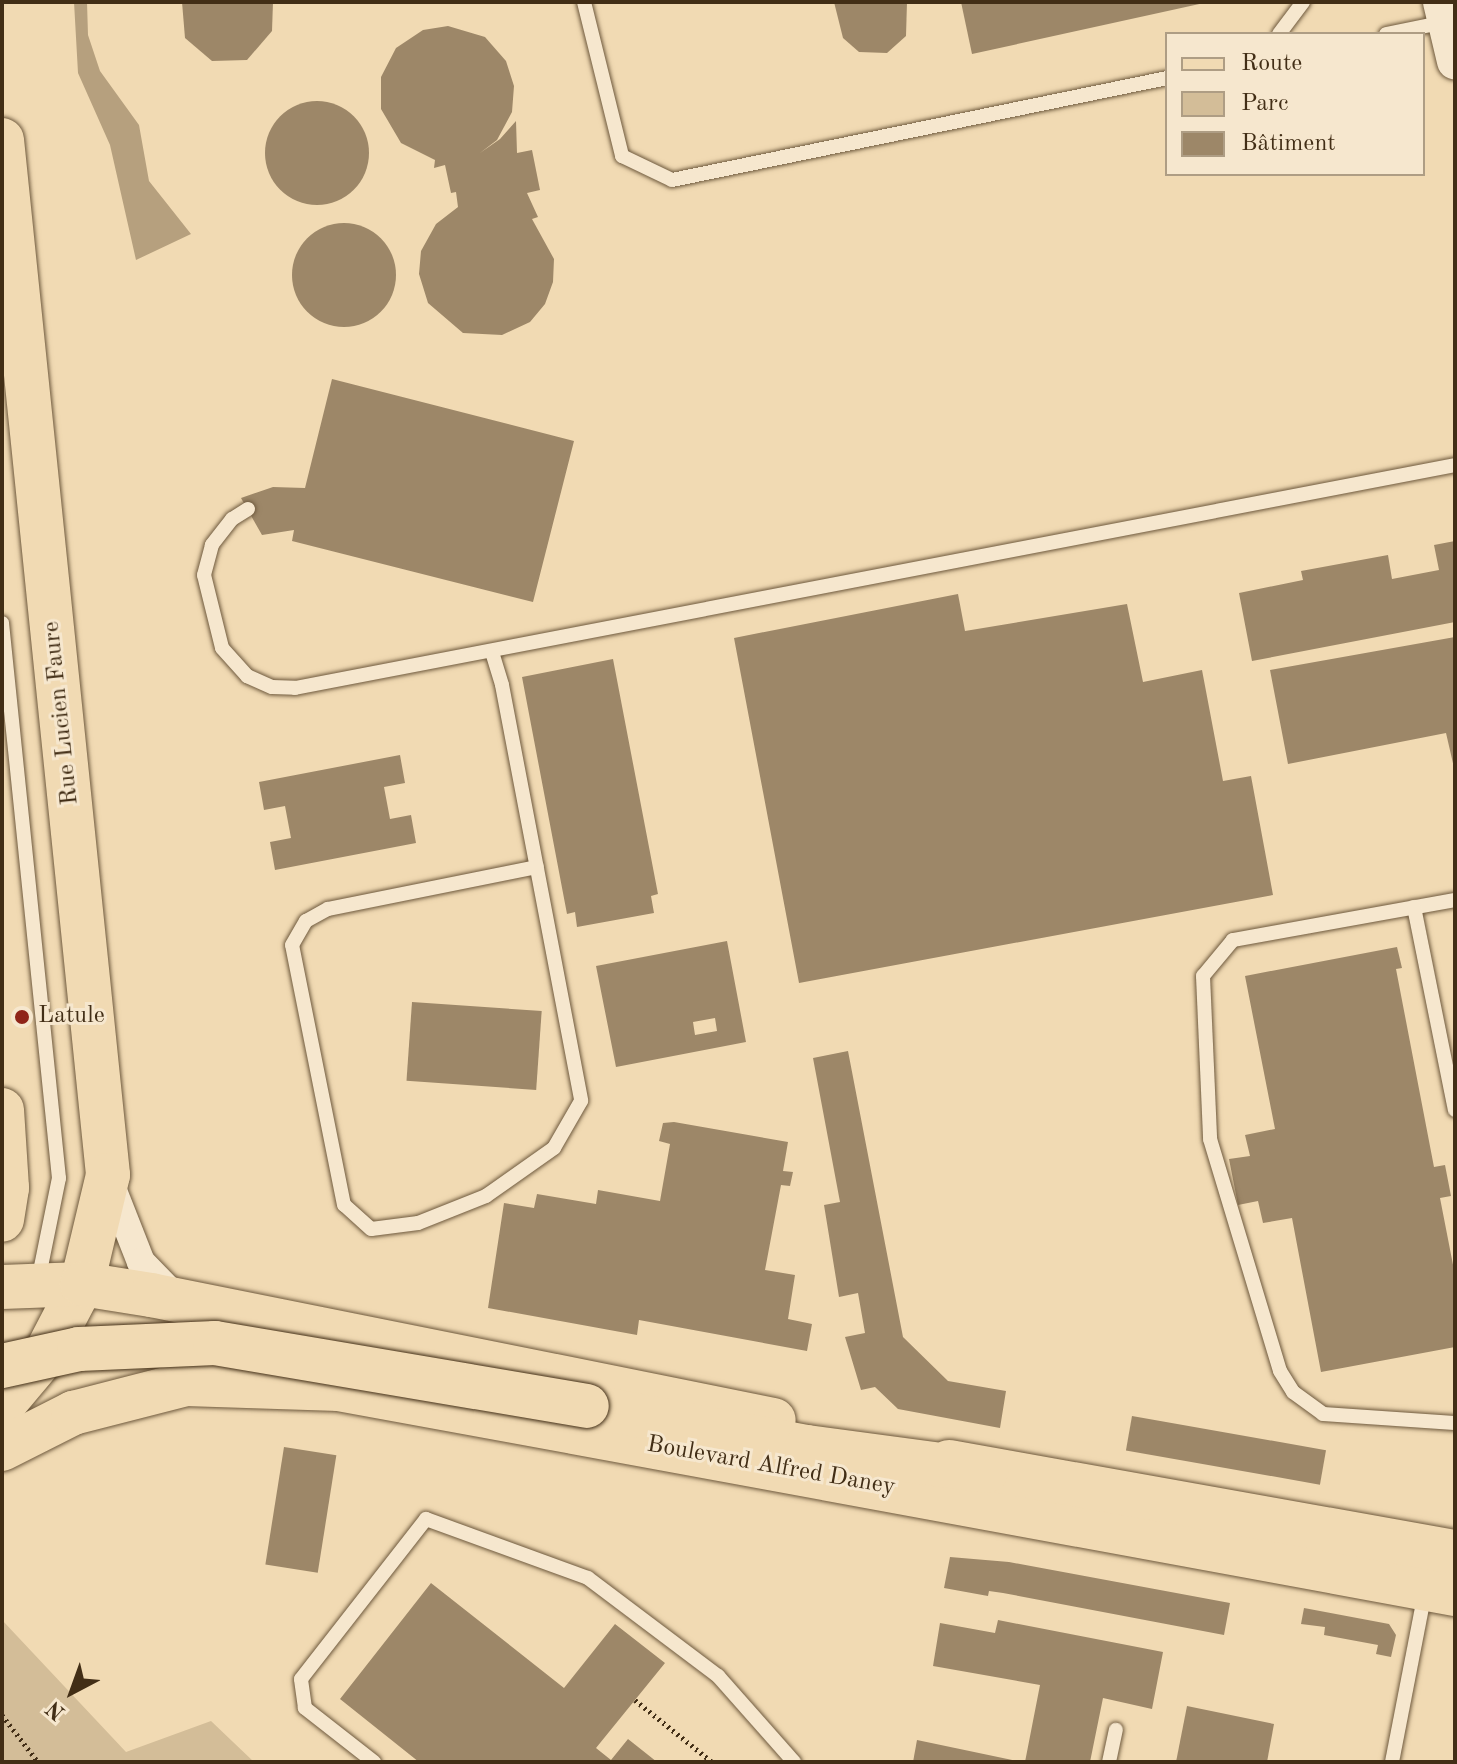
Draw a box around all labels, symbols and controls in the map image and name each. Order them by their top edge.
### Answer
legend [1165,32,1425,176]
text: Route [1241,52,1302,76]
text: Parc [1241,92,1288,116]
text: Bâtiment [1241,132,1336,156]
street label: Rue Lucien Faure [38,620,86,806]
place label: Latule [38,1003,105,1031]
marker: Latule [13,1008,31,1026]
street label: Boulevard Alfred Daney [644,1431,898,1503]
north arrow [32,1652,112,1732]
text: N [43,1696,70,1724]

